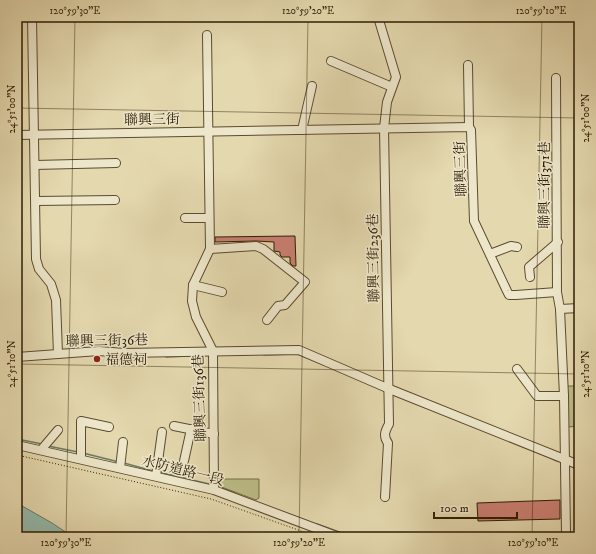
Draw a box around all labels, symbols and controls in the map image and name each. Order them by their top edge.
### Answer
text: 120°59'30"E [50,5,100,17]
text: 120°59'20"E [282,5,334,17]
text: 120°59'10"E [516,5,566,17]
text: 24°51'00"N [6,84,18,134]
text: 24°51'00"N [580,93,592,143]
street label: 聯興三街 [124,111,180,129]
street label: 聯興三街 [451,141,471,197]
street label: 聯興三街371巷 [536,141,554,229]
street label: 聯興三街236巷 [364,213,384,303]
street label: 聯興三街36巷 [66,331,148,351]
text: 24°51'10"N [6,340,18,388]
text: 24°51'10"N [580,350,592,398]
place label: 福德祠 [105,351,147,369]
marker: 福德祠 [92,354,102,364]
street label: 聯興三街136巷 [189,354,211,442]
street label: 水防道路一段 [140,452,226,490]
scale bar [434,494,517,520]
text: 100 m [440,501,469,516]
text: 120°59'30"E [41,537,91,549]
text: 120°59'20"E [273,537,325,549]
text: 120°59'10"E [508,537,558,549]

